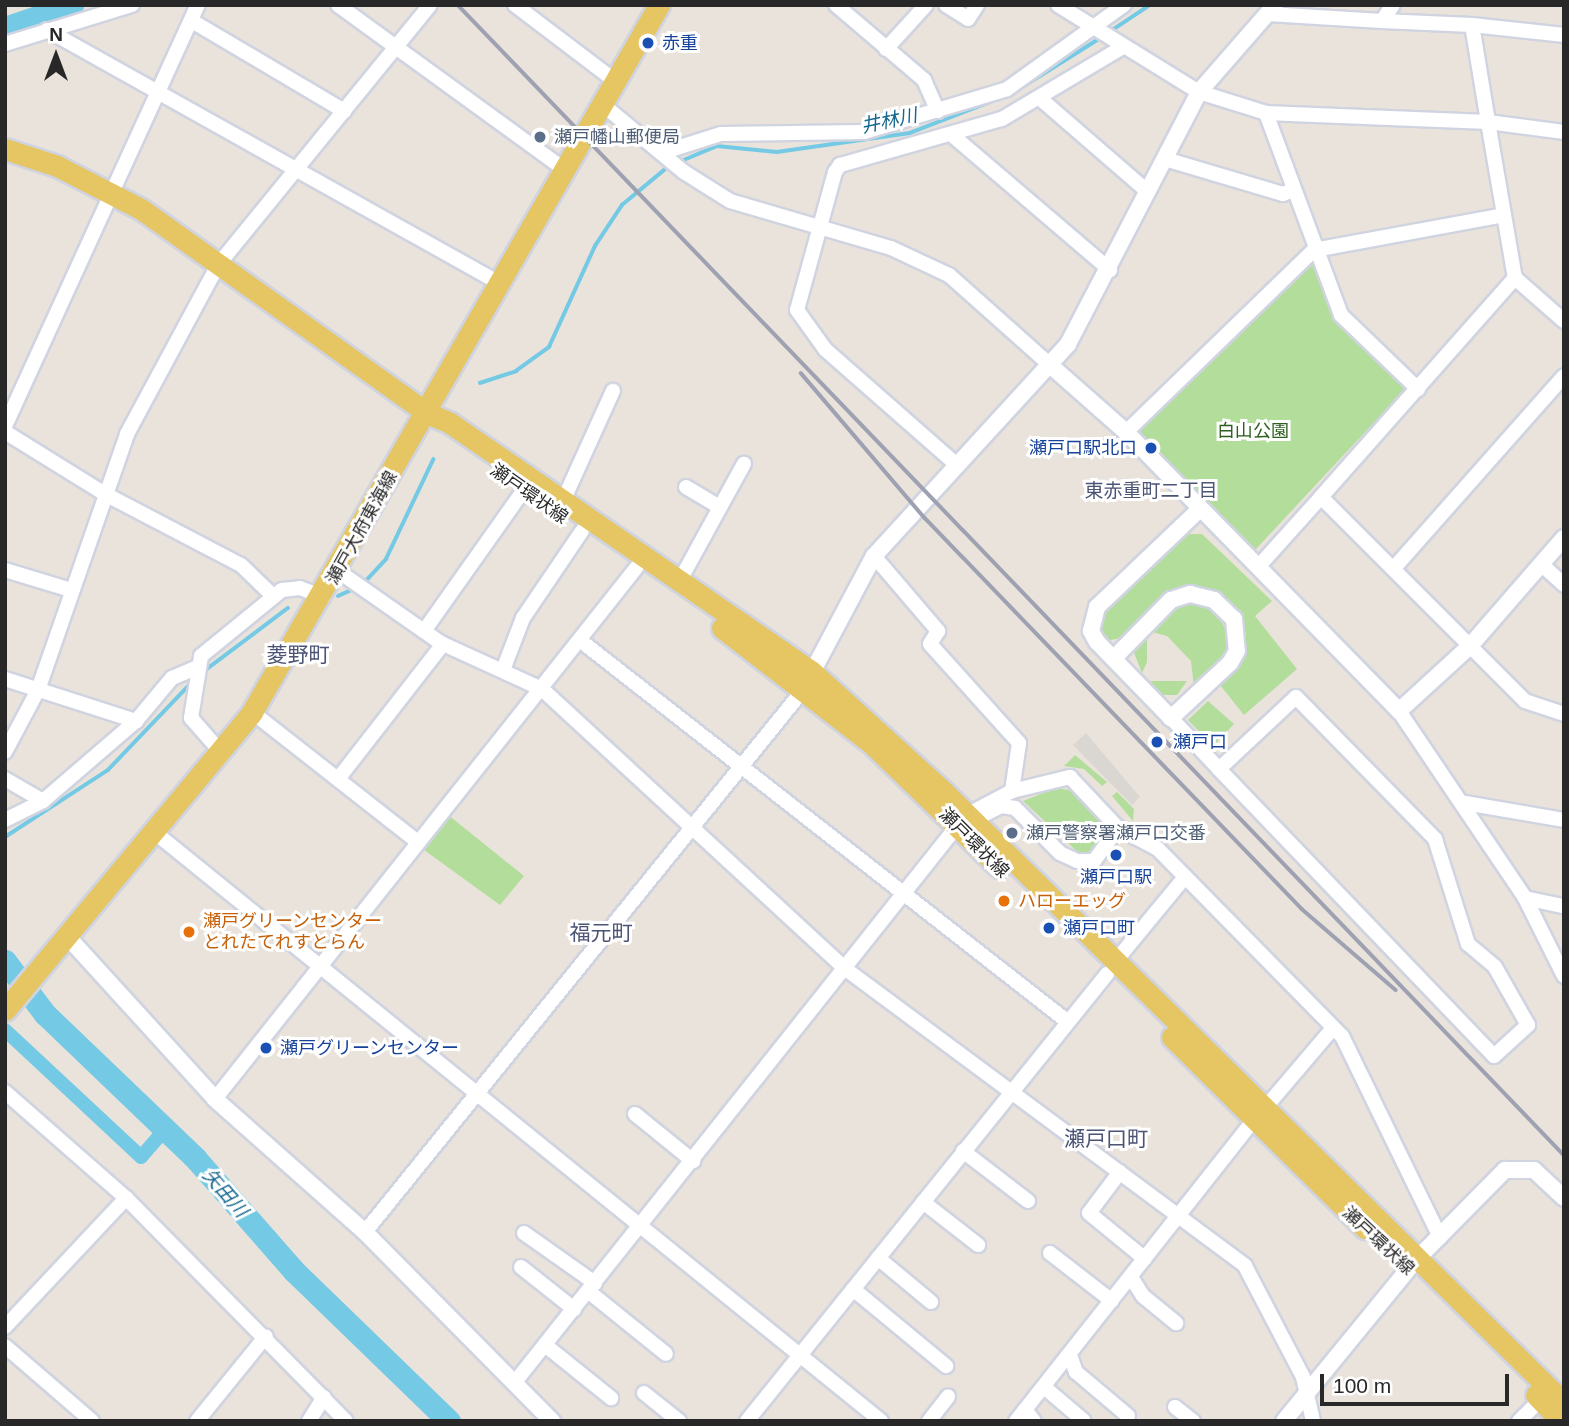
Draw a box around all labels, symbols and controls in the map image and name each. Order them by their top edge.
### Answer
north arrow [21,21,91,91]
text: N [49,24,63,45]
place label: 赤重 [662,32,698,54]
marker: 赤重 [640,35,656,51]
water label: 井林川 [859,104,919,138]
place label: 瀬戸幡山郵便局 [554,126,680,148]
marker: 瀬戸幡山郵便局 [532,129,548,145]
park label: 白山公園 [1217,420,1289,442]
place label: 瀬戸口駅北口 [1029,437,1137,459]
marker: 瀬戸口駅北口 [1143,440,1159,456]
street label: 瀬戸環状線 [486,459,572,529]
street label: 瀬戸大府東海線 [322,468,402,588]
district label: 東赤重町二丁目 [1085,480,1217,502]
district label: 菱野町 [267,642,329,668]
place label: 瀬戸口 [1173,731,1227,753]
marker: 瀬戸口 [1147,732,1167,752]
street label: 瀬戸環状線 [935,804,1013,882]
place label: 瀬戸警察署瀬戸口交番 [1026,822,1206,844]
marker: 瀬戸警察署瀬戸口交番 [1004,825,1020,841]
marker: 瀬戸口駅 [1108,847,1124,863]
place label: 瀬戸口駅 [1080,866,1152,888]
place label: ハローエッグ [1018,890,1126,912]
marker: ハローエッグ [996,893,1012,909]
place label: 瀬戸グリーンセンター とれたてれすとらん [203,911,383,954]
place label: 瀬戸口町 [1063,917,1135,939]
district label: 福元町 [570,920,632,946]
marker: 瀬戸口町 [1041,920,1057,936]
marker: 瀬戸グリーンセンター とれたてれすとらん [181,924,197,940]
place label: 瀬戸グリーンセンター [280,1037,460,1059]
marker: 瀬戸グリーンセンター [258,1040,274,1056]
district label: 瀬戸口町 [1064,1126,1148,1152]
water label: 矢田川 [198,1164,252,1222]
street label: 瀬戸環状線 [1338,1202,1418,1280]
scale bar [1324,1360,1513,1404]
text: 100 m [1333,1374,1391,1397]

